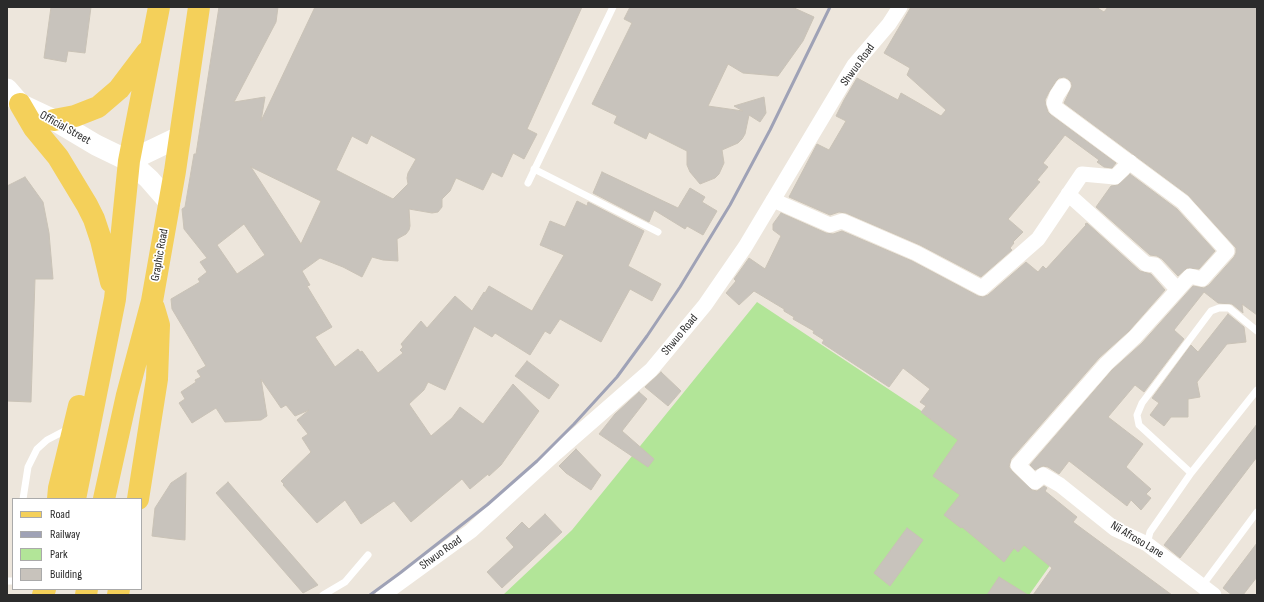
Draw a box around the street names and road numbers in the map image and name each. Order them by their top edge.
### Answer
street label: Shwuo Road [838,41,878,89]
street label: Official Street [37,108,93,148]
street label: Graphic Road [148,228,172,282]
street label: Shwuo Road [659,312,701,358]
street label: Nii Afroso Lane [1108,518,1166,562]
street label: Shwuo Road [417,533,465,573]

